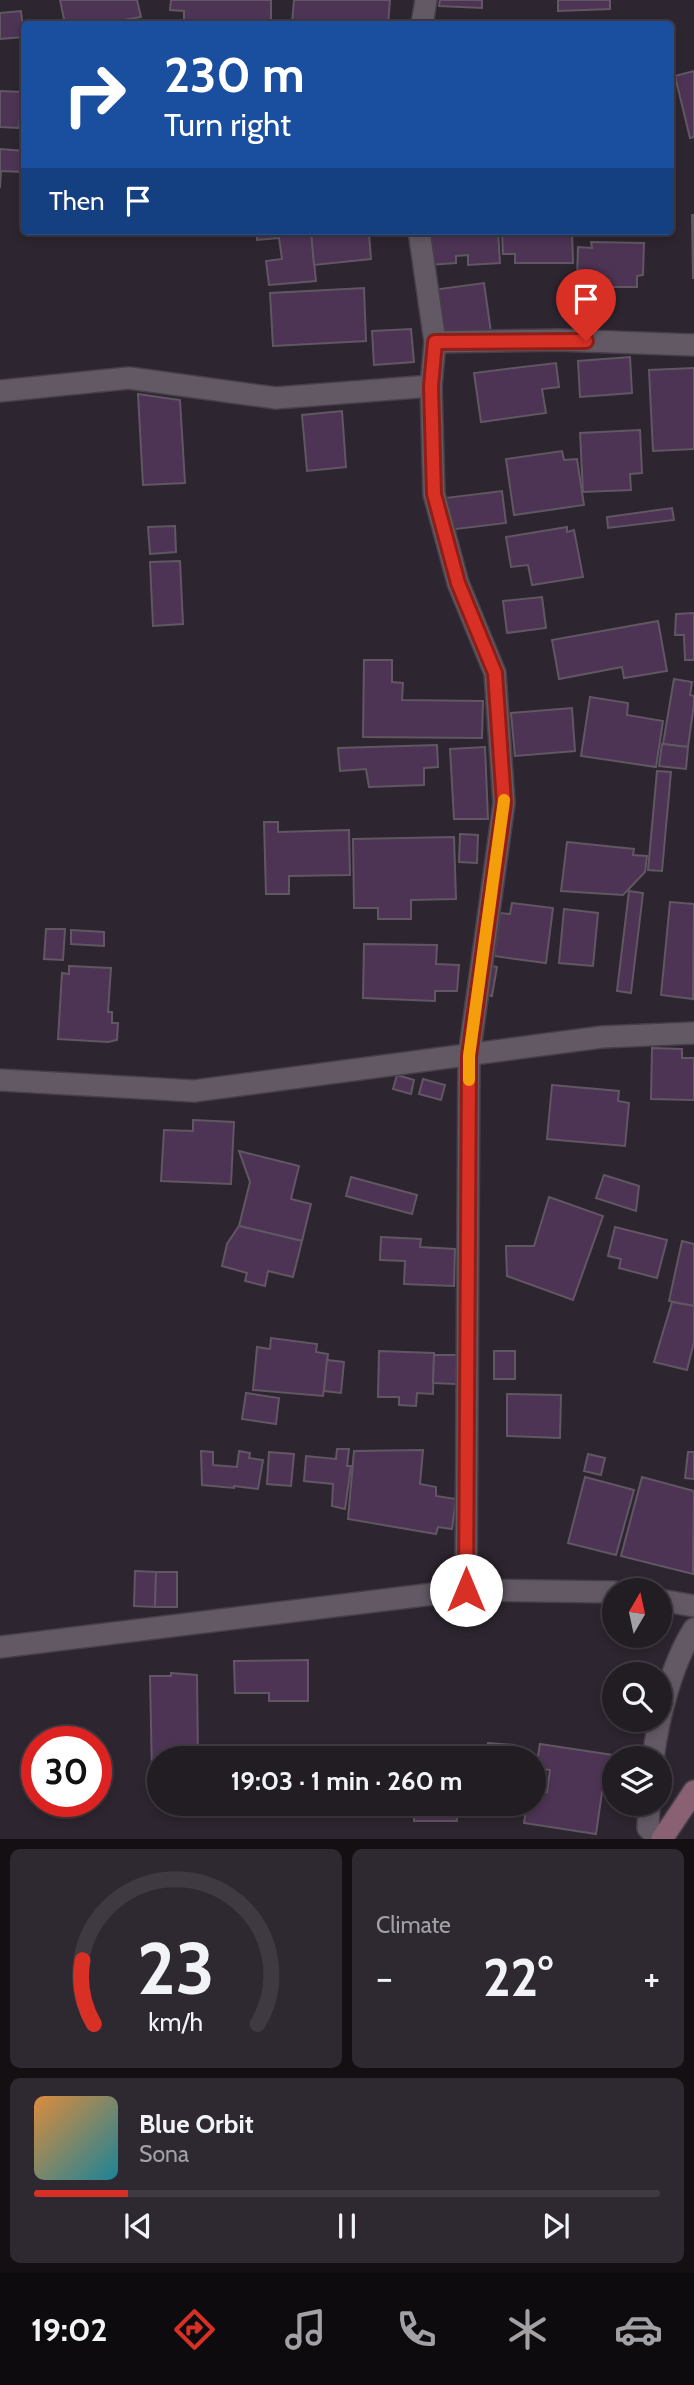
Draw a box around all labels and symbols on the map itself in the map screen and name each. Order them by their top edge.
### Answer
pin [556,269,616,341]
position arrow [429,1553,503,1627]
north arrow [602,1578,672,1648]
speed limit sign: 30 [21,1726,112,1817]

